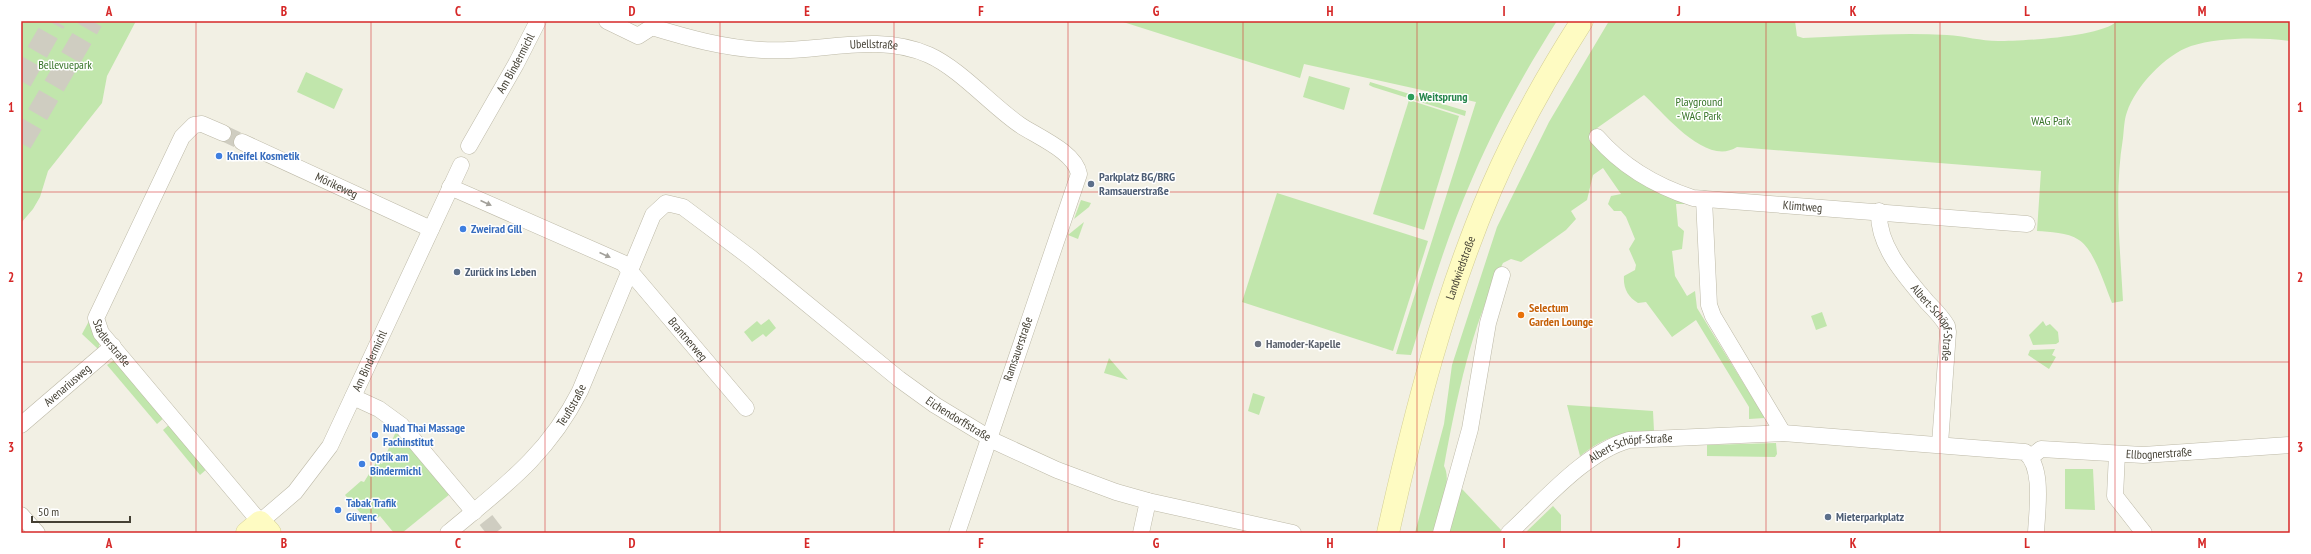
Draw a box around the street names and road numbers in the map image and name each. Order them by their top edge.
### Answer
street label: Am Bindermichl [493,30,538,96]
street label: Ubellstraße [849,36,899,53]
street label: Mörikeweg [313,169,360,201]
street label: Klimtweg [1782,197,1823,215]
street label: Landwiedstraße [1442,234,1478,301]
street label: Albert-Schöpf-Straße [1908,281,1956,362]
street label: Brantnerweg [665,314,711,364]
street label: Ramsauerstraße [1000,315,1036,383]
street label: Stadlerstraße [90,317,134,370]
street label: Am Bindermichl [349,327,390,394]
street label: Avenariusweg [40,361,94,409]
street label: Teuflstraße [553,382,589,429]
street label: Eichendorffstraße [923,393,994,444]
street label: Albert-Schöpf-Straße [1585,430,1673,465]
street label: Ellbognerstraße [2126,444,2193,462]

